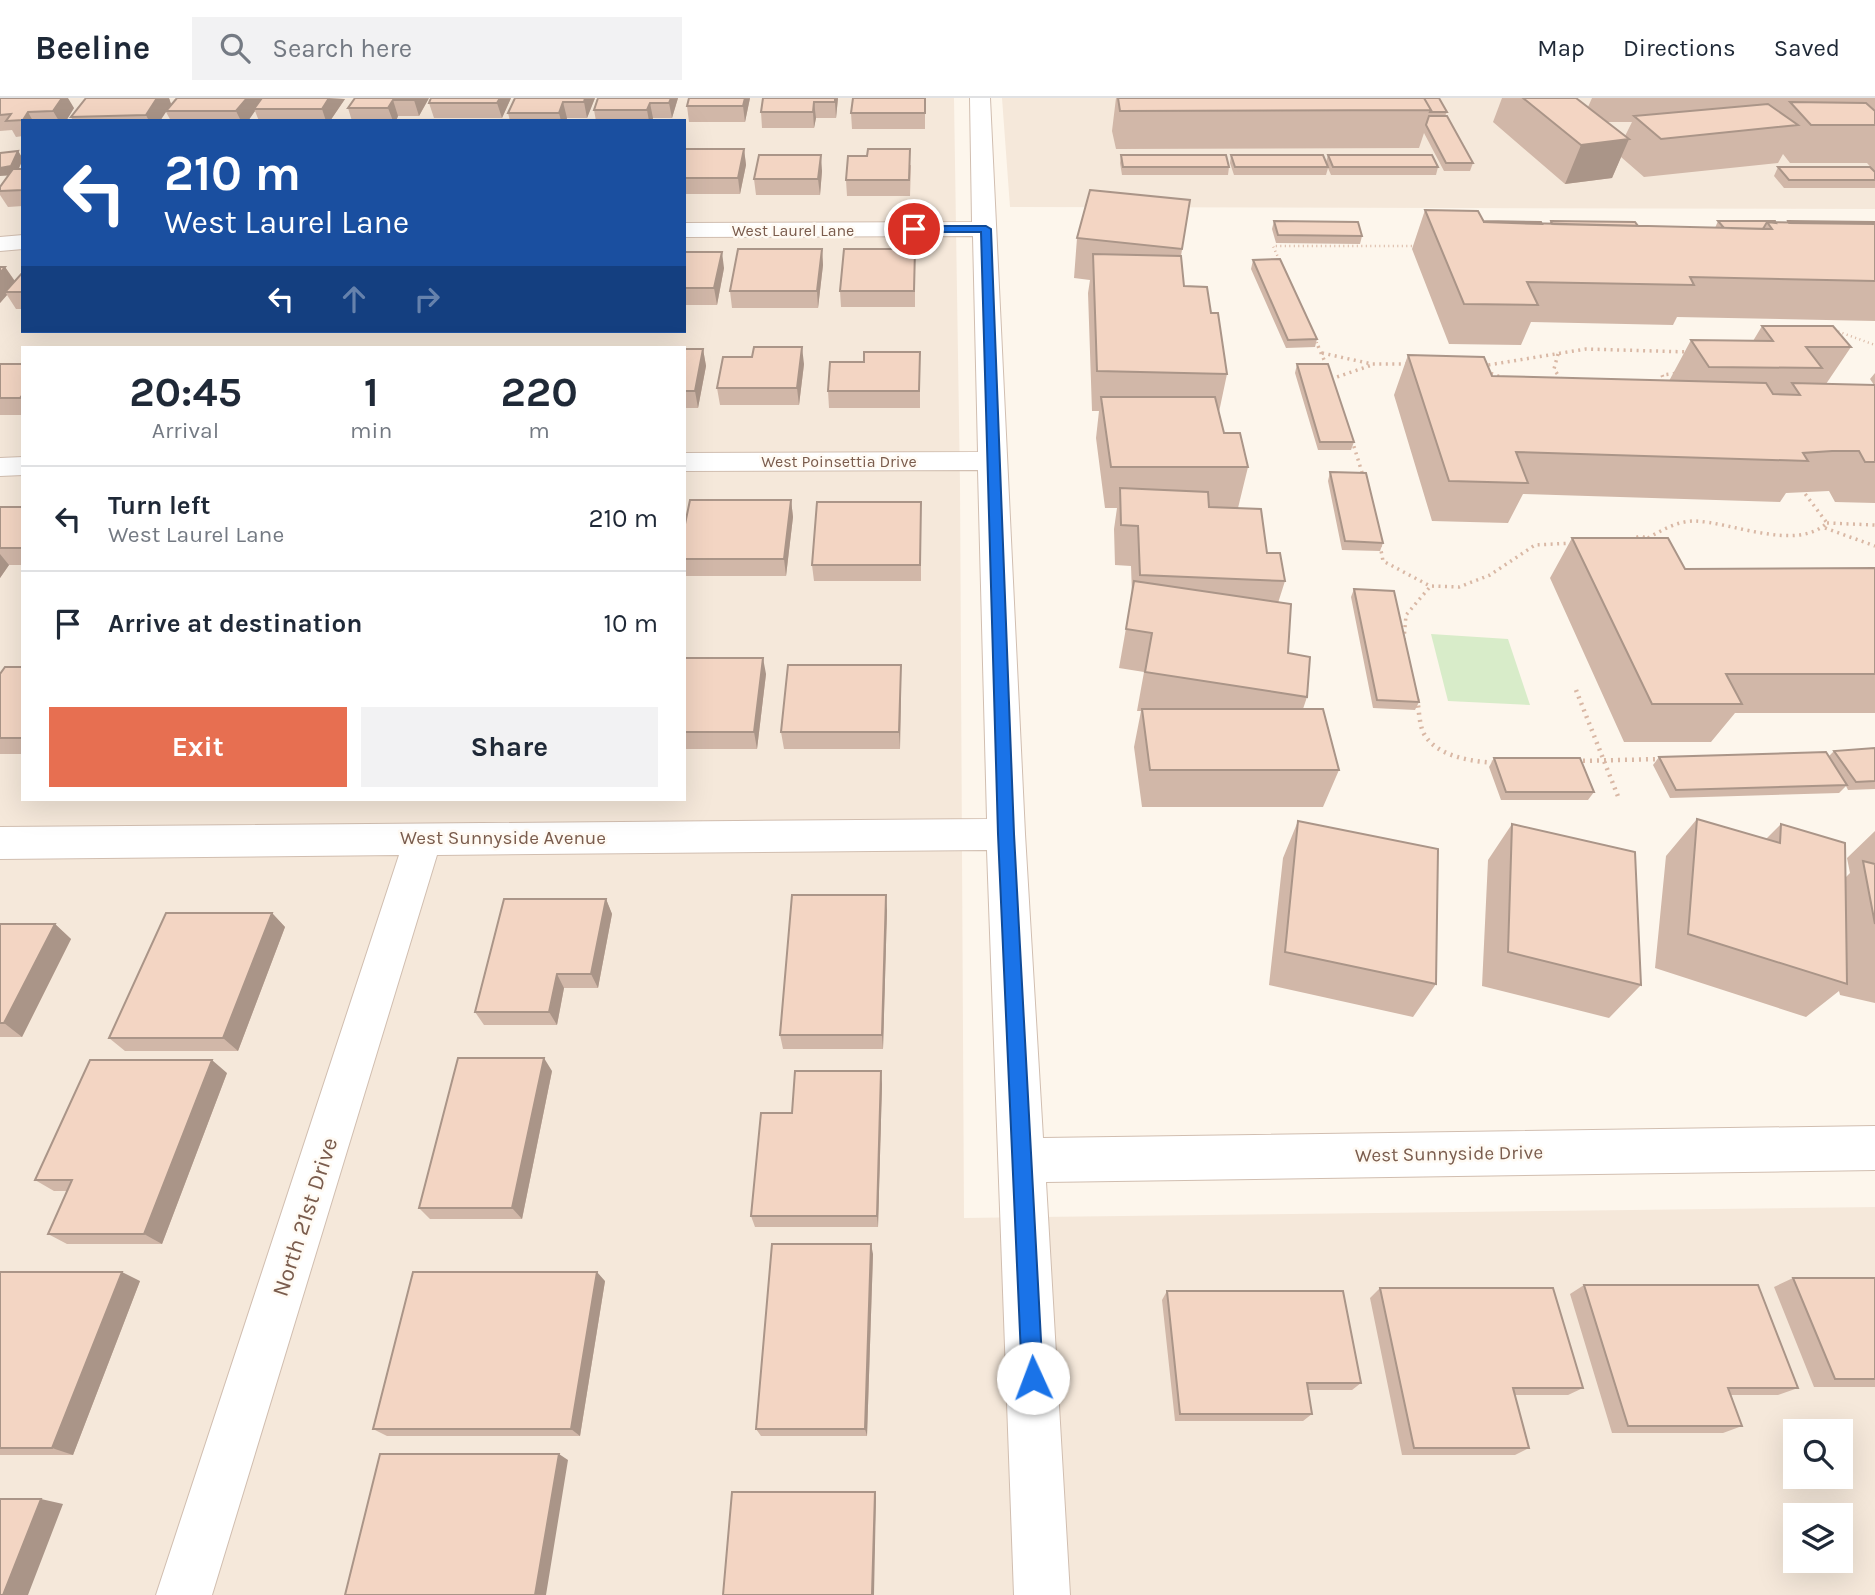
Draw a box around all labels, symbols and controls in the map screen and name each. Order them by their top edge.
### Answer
search box [192,17,682,80]
text: Beeline [35,29,150,67]
icon: search [216,29,254,67]
text: Search here [272,33,412,64]
text: Map [1537,34,1585,62]
text: Directions [1623,34,1736,62]
text: Saved [1774,34,1840,62]
text: 210 m [164,145,301,202]
icon: left [49,147,140,238]
pin [884,199,944,259]
text: West Laurel Lane [164,204,409,241]
icon: arrive [895,210,933,248]
street label: West Laurel Lane [732,221,854,240]
icon: left [262,280,300,318]
icon: ahead [335,280,373,318]
icon: right [408,280,446,318]
text: 20:45 [129,367,242,417]
text: 1 [364,367,379,417]
text: 220 [500,367,578,417]
text: Arrival [152,417,219,444]
text: min [350,417,392,444]
text: m [528,417,550,444]
street label: West Poinsettia Drive [761,452,917,471]
text: Turn left [108,490,210,521]
icon: left [49,500,87,538]
text: 210 m [588,503,658,534]
text: West Laurel Lane [108,521,284,548]
icon: arrive [49,605,87,643]
text: Arrive at destination [108,608,362,639]
text: 10 m [603,608,658,639]
button: Exit [49,707,347,787]
button: Share [361,707,658,787]
street label: West Sunnyside Avenue [400,827,606,849]
street label: North 21st Drive [267,1134,343,1300]
street label: West Sunnyside Drive [1355,1141,1543,1167]
position arrow [996,1341,1070,1415]
map controls [1783,1419,1853,1573]
button: search [1783,1419,1853,1489]
button: layers [1783,1503,1853,1573]

